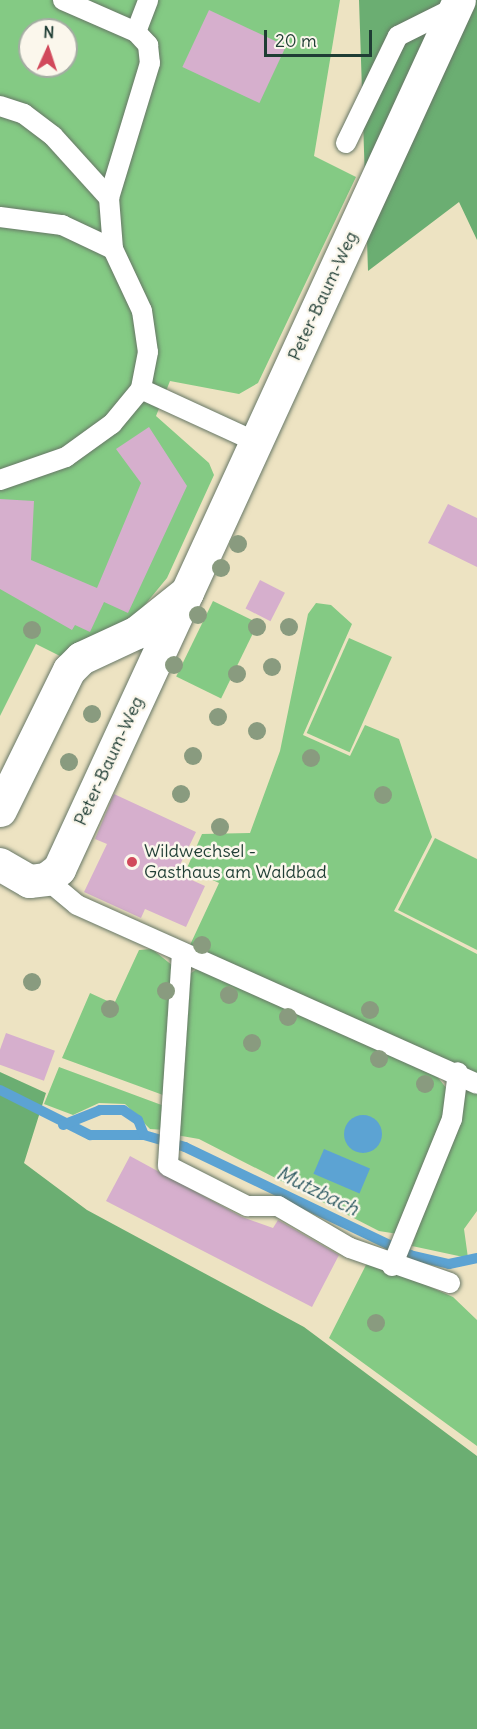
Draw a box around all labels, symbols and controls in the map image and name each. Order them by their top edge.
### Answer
north arrow [18,18,78,78]
scale bar [267,18,375,56]
text: N [43,22,55,42]
text: 20 m [275,29,317,52]
street label: Peter-Baum-Weg [284,228,362,364]
street label: Peter-Baum-Weg [70,693,148,829]
place label: Wildwechsel - Gasthaus am Waldbad [144,841,327,884]
marker: Wildwechsel - Gasthaus am Waldbad [125,855,139,869]
water label: Mutzbach [273,1160,363,1220]

